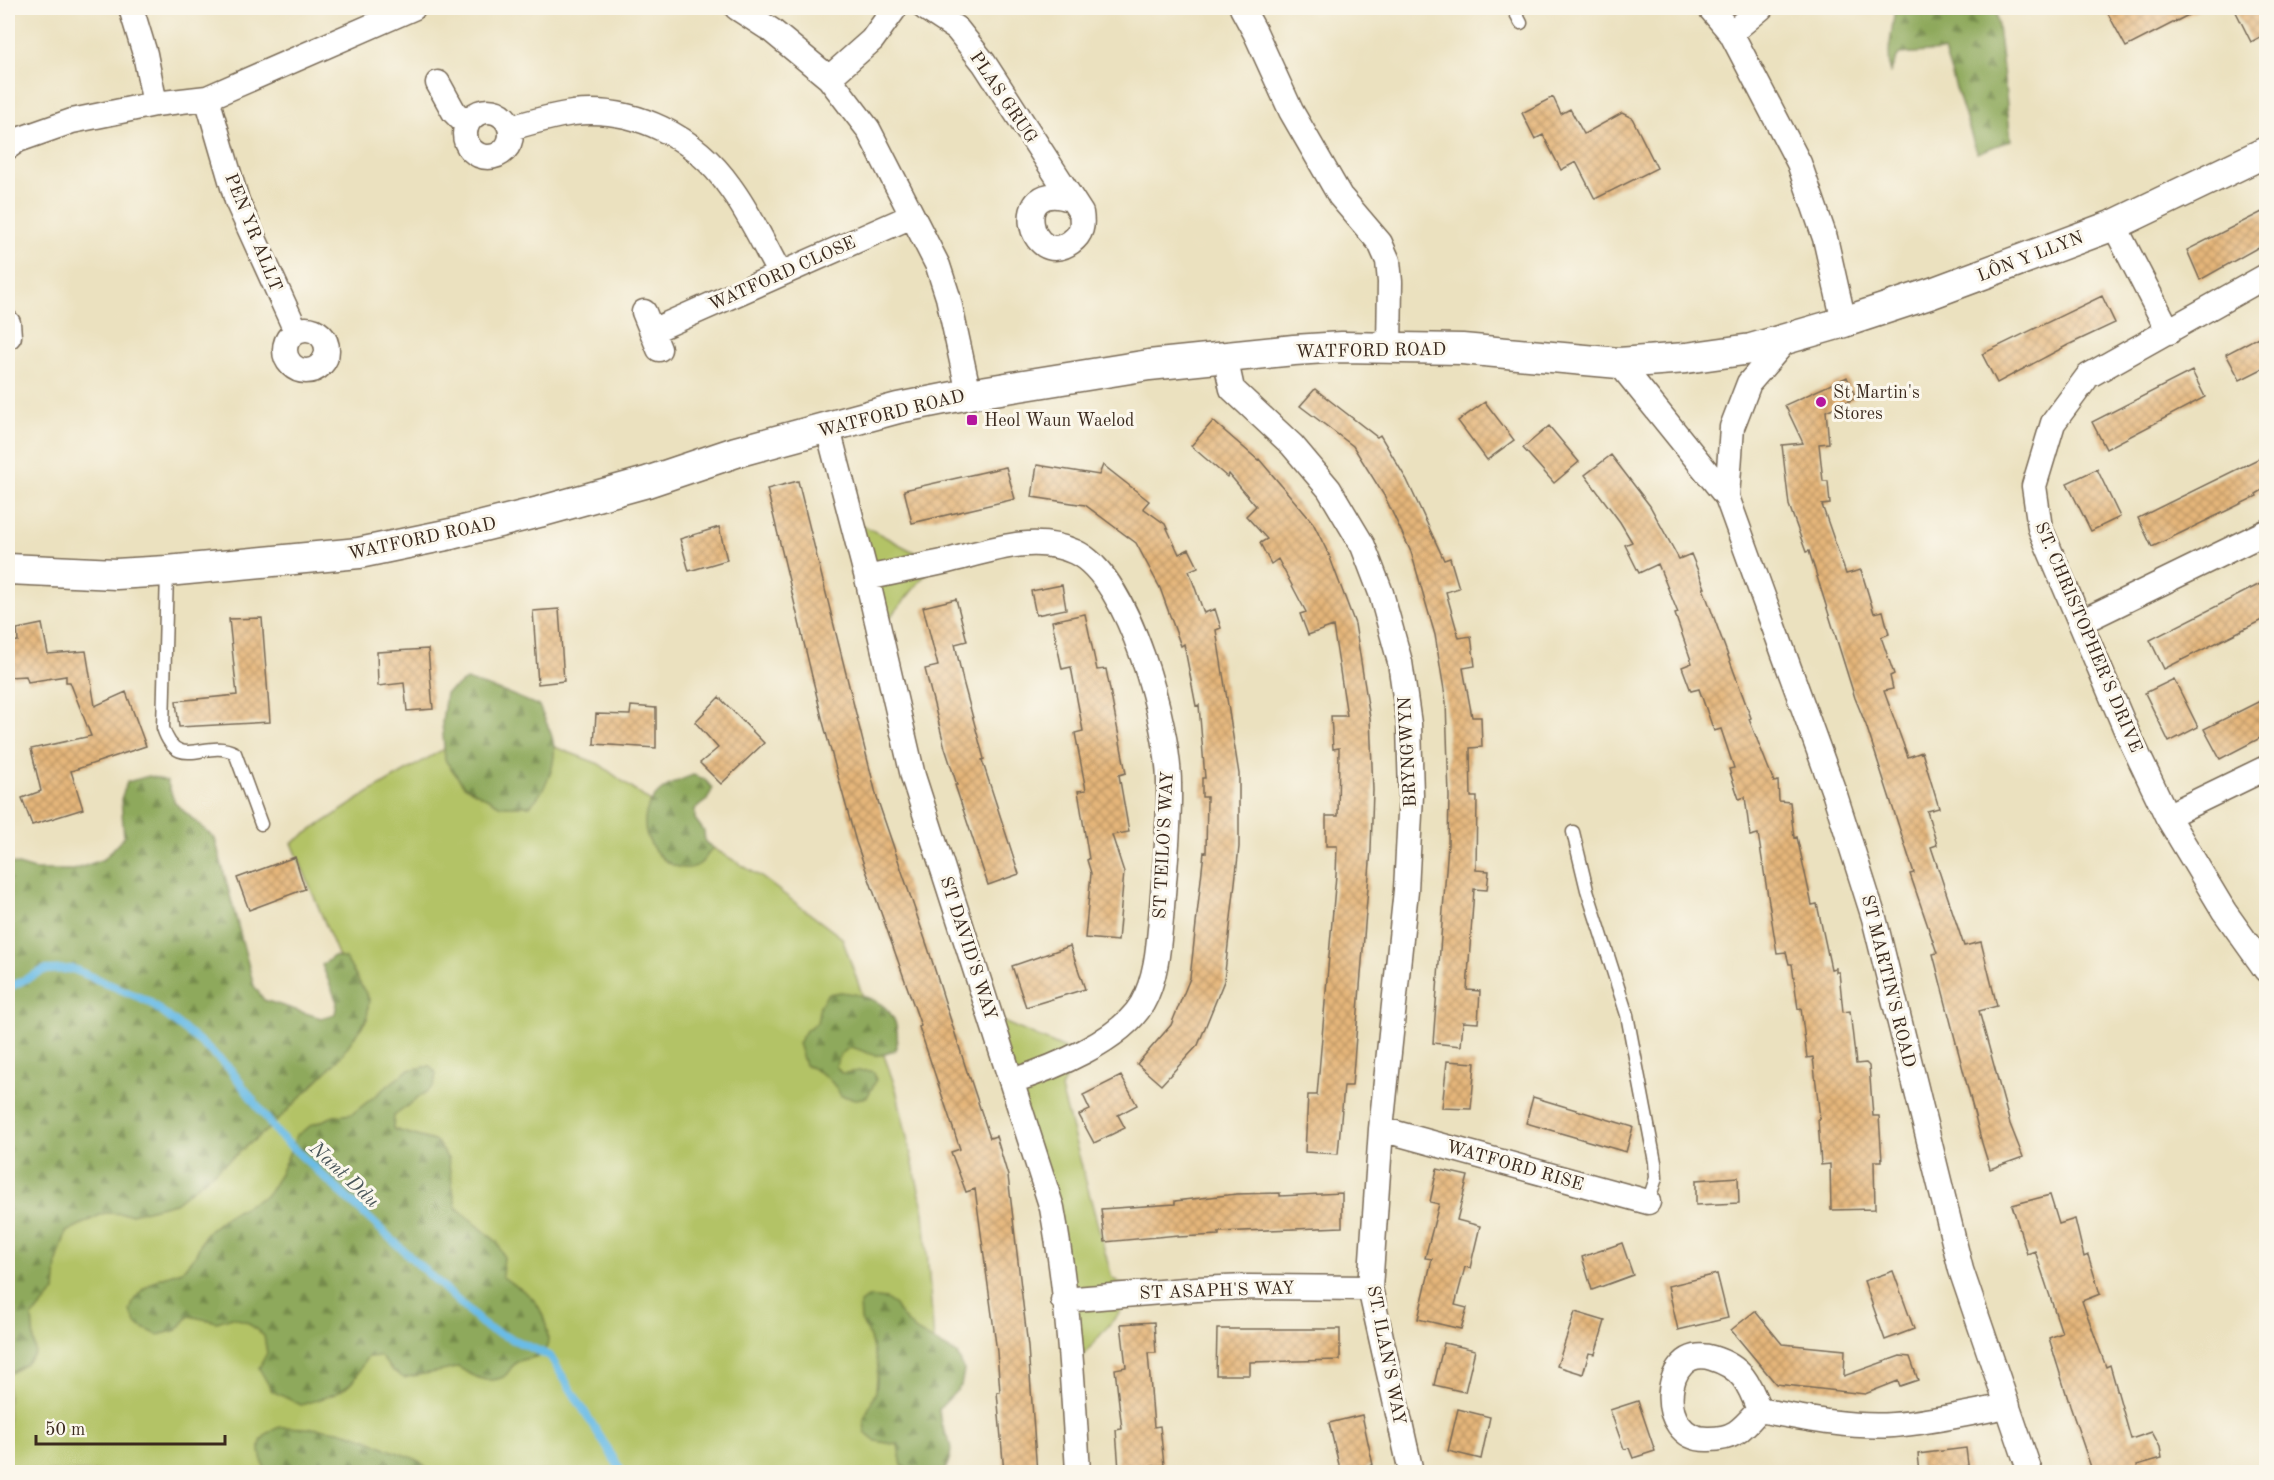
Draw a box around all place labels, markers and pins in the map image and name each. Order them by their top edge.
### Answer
place label: St Martin's Stores [1833,384,1920,423]
marker: St Martin's Stores [1814,395,1828,409]
place label: Heol Waun Waelod [984,412,1134,430]
marker: Heol Waun Waelod [965,413,979,427]

